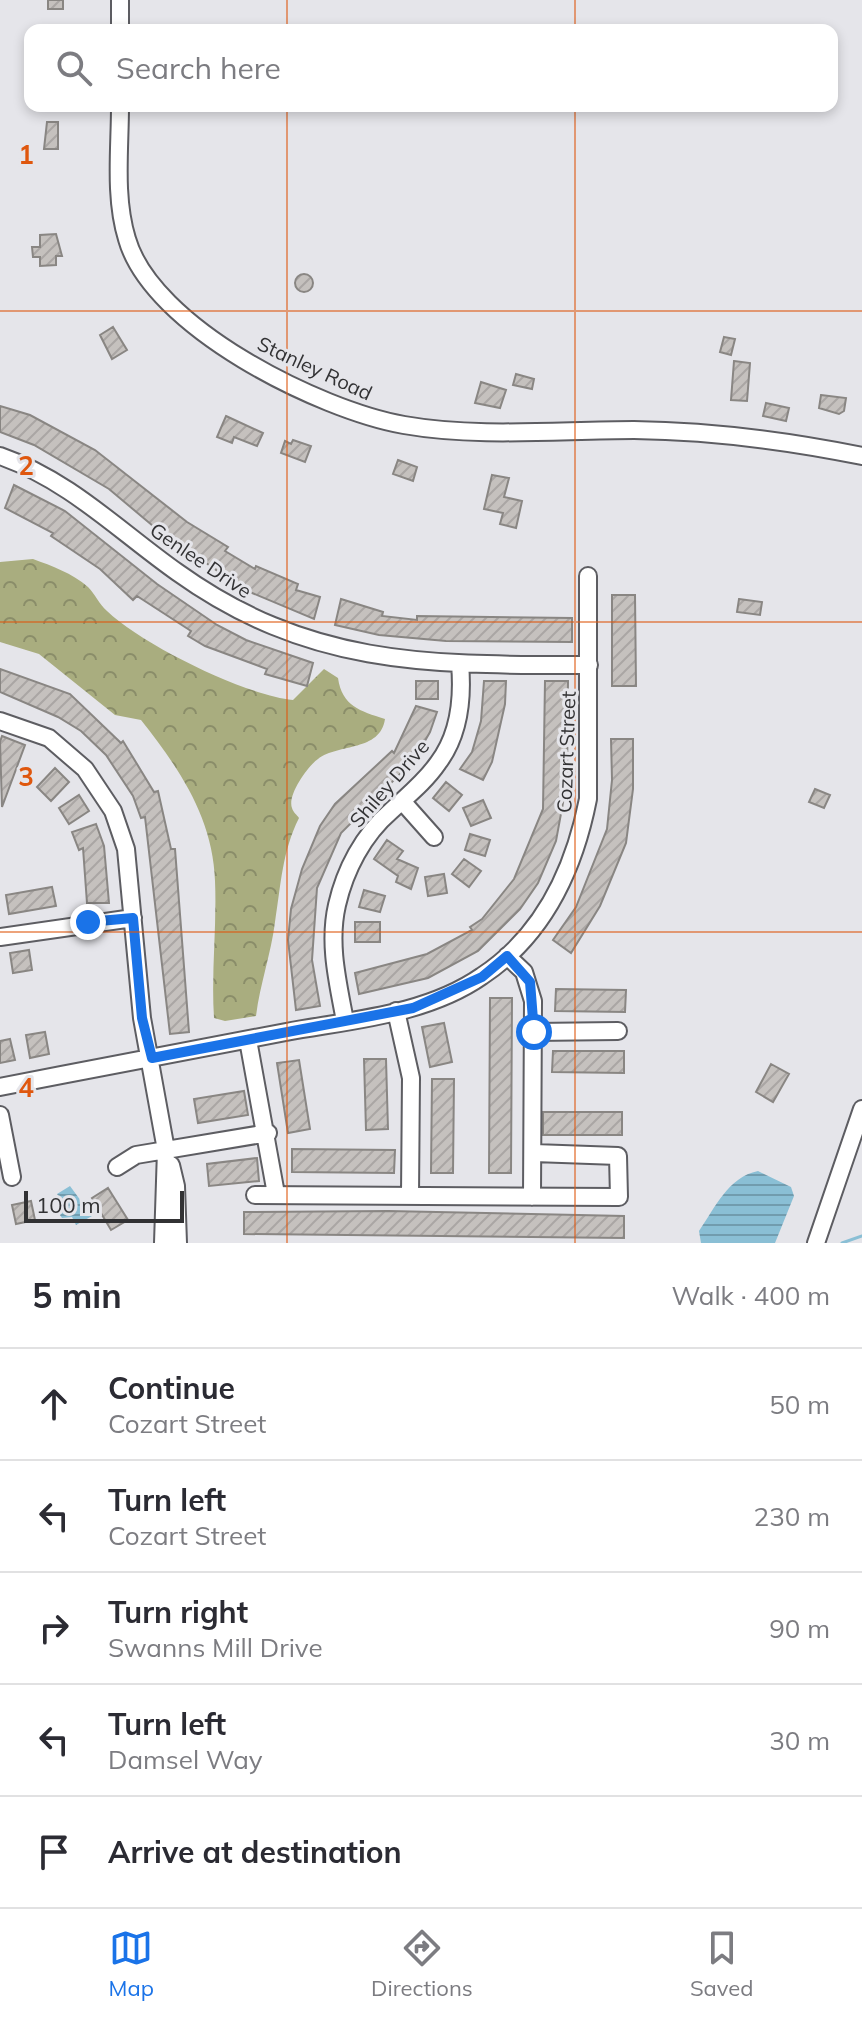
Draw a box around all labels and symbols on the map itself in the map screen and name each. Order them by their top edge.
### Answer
text: 1 [18,138,34,171]
street label: Stanley Road [254,331,376,405]
text: 2 [18,449,34,482]
street label: Genlee Drive [145,517,257,603]
street label: Cozart Street [551,691,581,813]
street label: Shiley Drive [344,734,434,832]
text: 3 [18,760,34,793]
route end [70,904,106,940]
route start [516,1014,552,1050]
text: 4 [18,1071,34,1104]
scale bar [24,1187,184,1223]

